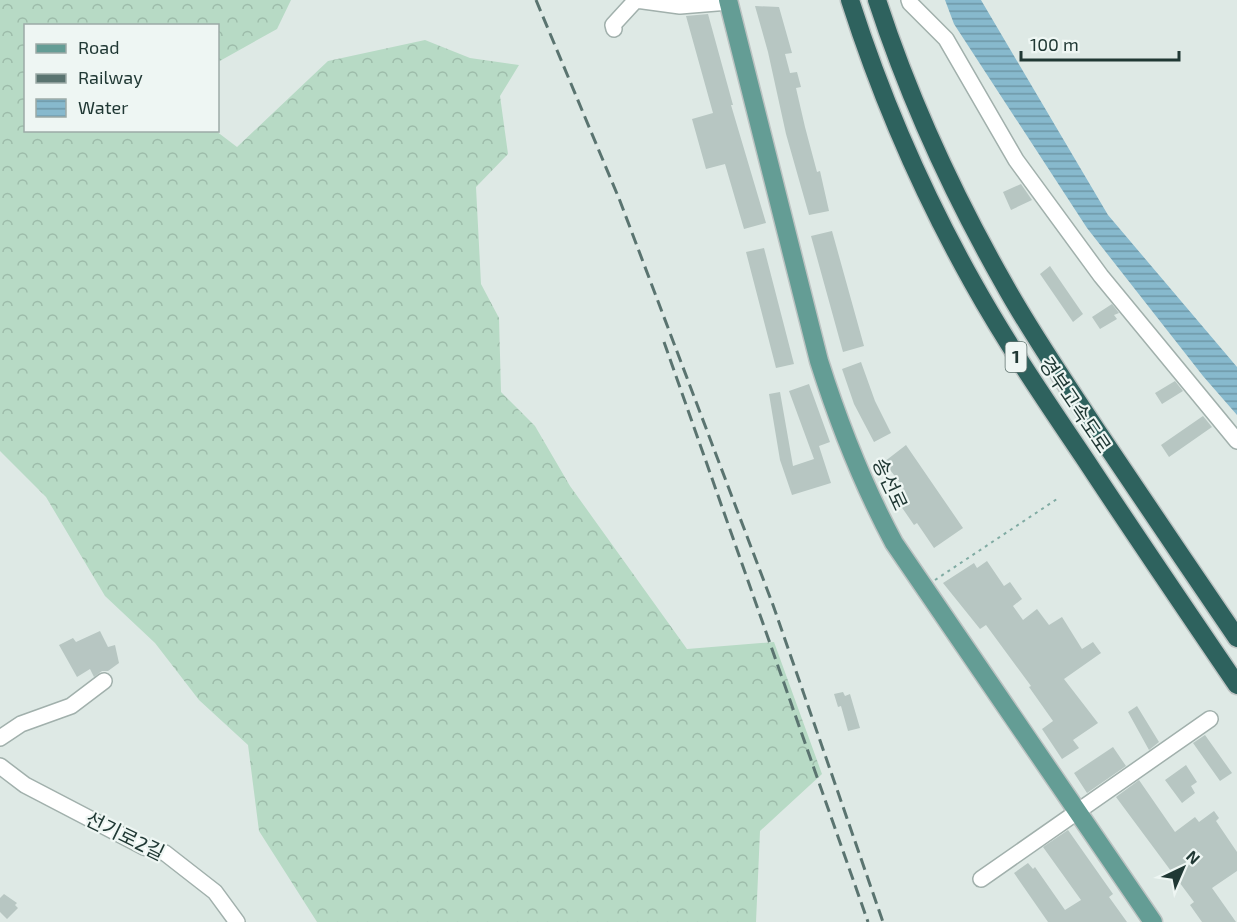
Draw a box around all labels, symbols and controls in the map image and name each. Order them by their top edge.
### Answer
legend [24,24,219,132]
scale bar [1021,24,1178,62]
text: 100 m [1030,33,1079,55]
text: Road [78,36,119,58]
text: Railway [78,66,143,88]
text: Water [78,96,128,118]
road number: 1 [1006,342,1026,372]
street label: 경부고속도로 [1035,352,1117,457]
street label: 송선로 [868,453,913,514]
street label: 선기로2길 [82,806,169,864]
north arrow [1153,838,1213,898]
text: N [1183,846,1205,868]

